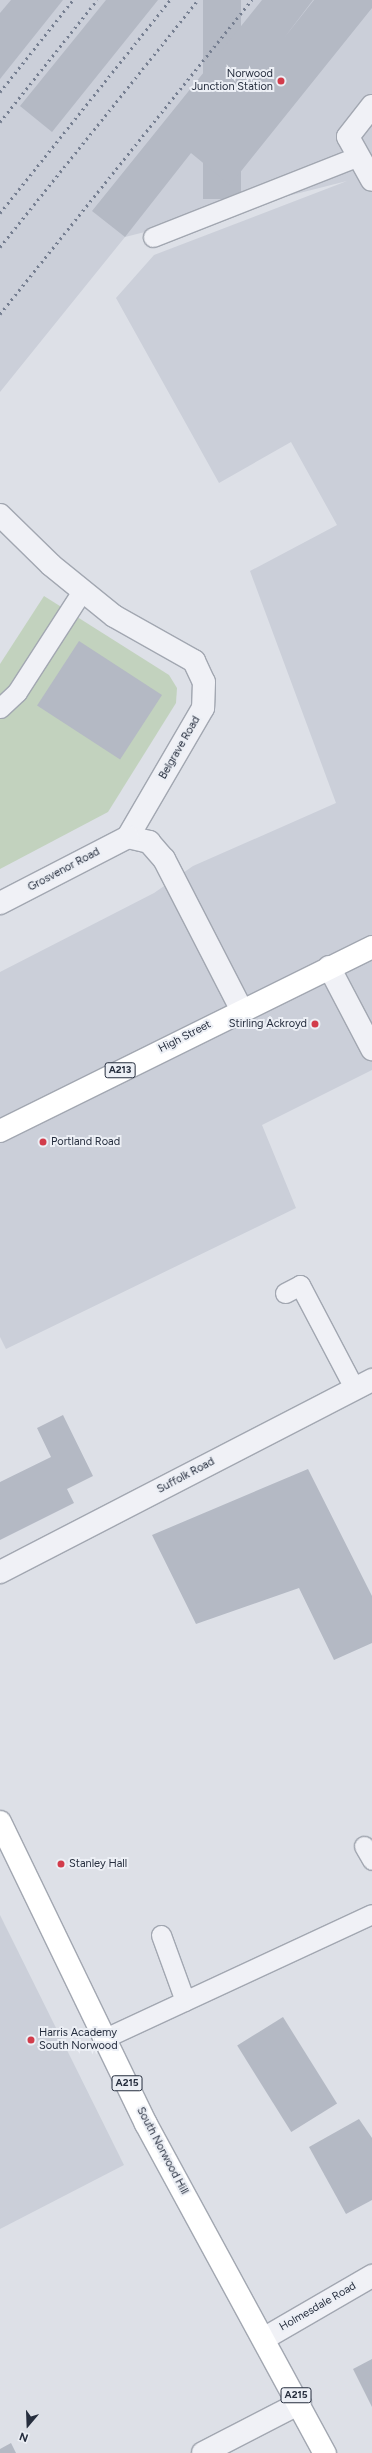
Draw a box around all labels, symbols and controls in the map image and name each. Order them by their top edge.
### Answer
place label: Norwood Junction Station [191,68,273,94]
marker: Norwood Junction Station [276,76,286,86]
street label: Belgrave Road [157,714,203,782]
street label: Grosvenor Road [26,846,102,894]
place label: Stirling Ackroyd [229,1017,307,1031]
street label: High Street [157,1018,213,1056]
marker: Stirling Ackroyd [310,1019,320,1029]
road number: A213 [104,1062,136,1078]
place label: Portland Road [51,1135,120,1149]
marker: Portland Road [38,1137,48,1147]
street label: Suffolk Road [155,1455,217,1497]
place label: Stanley Hall [69,1857,127,1871]
marker: Stanley Hall [56,1859,66,1869]
place label: Harris Academy South Norwood [39,2027,118,2053]
marker: Harris Academy South Norwood [26,2035,36,2045]
road number: A215 [111,2075,143,2091]
street label: South Norwood Hill [133,2105,191,2197]
street label: Holmesdale Road [277,2280,359,2334]
road number: A215 [280,2387,312,2403]
north arrow [8,2405,48,2445]
text: N [18,2429,30,2444]

